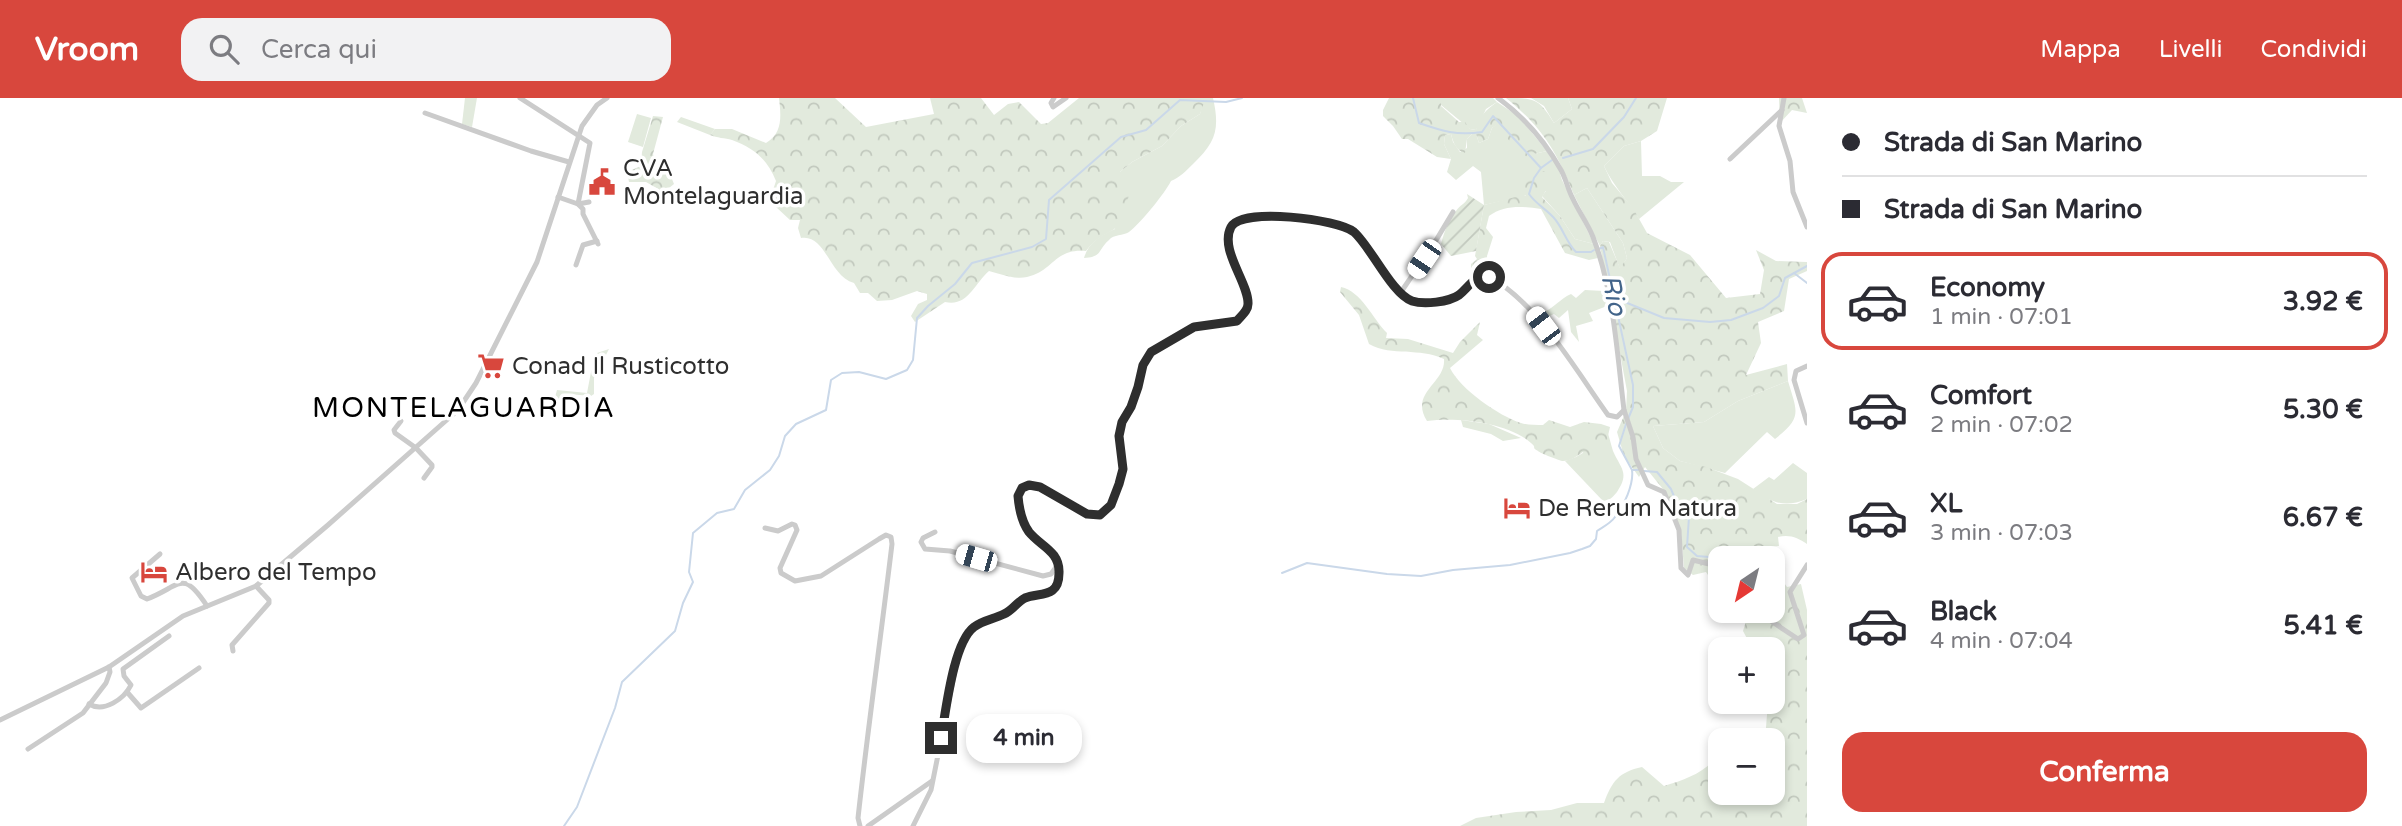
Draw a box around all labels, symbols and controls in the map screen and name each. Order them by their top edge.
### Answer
search box [181,18,671,81]
text: Vroom [35,30,139,69]
icon: search [205,30,243,68]
text: Cerca qui [261,34,377,65]
text: Mappa [2040,35,2121,64]
text: Livelli [2159,35,2223,64]
text: Condividi [2261,35,2367,64]
text: Strada di San Marino [1884,127,2142,158]
place label: CVA Montelaguardia [623,154,804,211]
public building icon: CVA Montelaguardia [587,167,617,197]
text: Strada di San Marino [1884,194,2142,225]
car [1404,236,1445,282]
route start [1473,261,1505,293]
icon: car [1846,270,1909,333]
water label: Rio [1595,272,1634,319]
text: Economy [1930,272,2045,303]
text: 3.92 € [2283,286,2363,317]
car [1522,303,1565,349]
text: 1 min · 07:01 [1930,303,2073,331]
supermarket icon: Conad Il Rusticotto [476,351,506,381]
place label: Conad Il Rusticotto [512,352,729,381]
icon: car [1846,378,1909,441]
text: Comfort [1930,380,2032,411]
district label: MONTELAGUARDIA [312,391,616,425]
text: 5.30 € [2283,394,2363,425]
text: 2 min · 07:02 [1930,411,2073,439]
icon: car [1846,486,1909,549]
text: XL [1930,488,1962,519]
hotel icon: De Rerum Natura [1502,493,1532,523]
place label: De Rerum Natura [1538,494,1737,523]
text: 6.67 € [2283,502,2363,533]
text: 3 min · 07:03 [1930,519,2073,547]
car [953,542,1000,574]
north arrow [1708,546,1785,623]
map controls [1708,546,1785,805]
hotel icon: Albero del Tempo [139,557,169,587]
place label: Albero del Tempo [175,558,377,587]
icon: car [1846,594,1909,657]
text: Black [1930,596,1997,627]
text: 5.41 € [2284,610,2363,641]
text: 4 min · 07:04 [1930,627,2073,655]
button: + [1708,637,1785,714]
callout: 4 min [965,714,1081,762]
route end [925,722,957,754]
text: 4 min [993,724,1055,752]
button: − [1708,728,1785,805]
button: Conferma [1842,732,2367,812]

